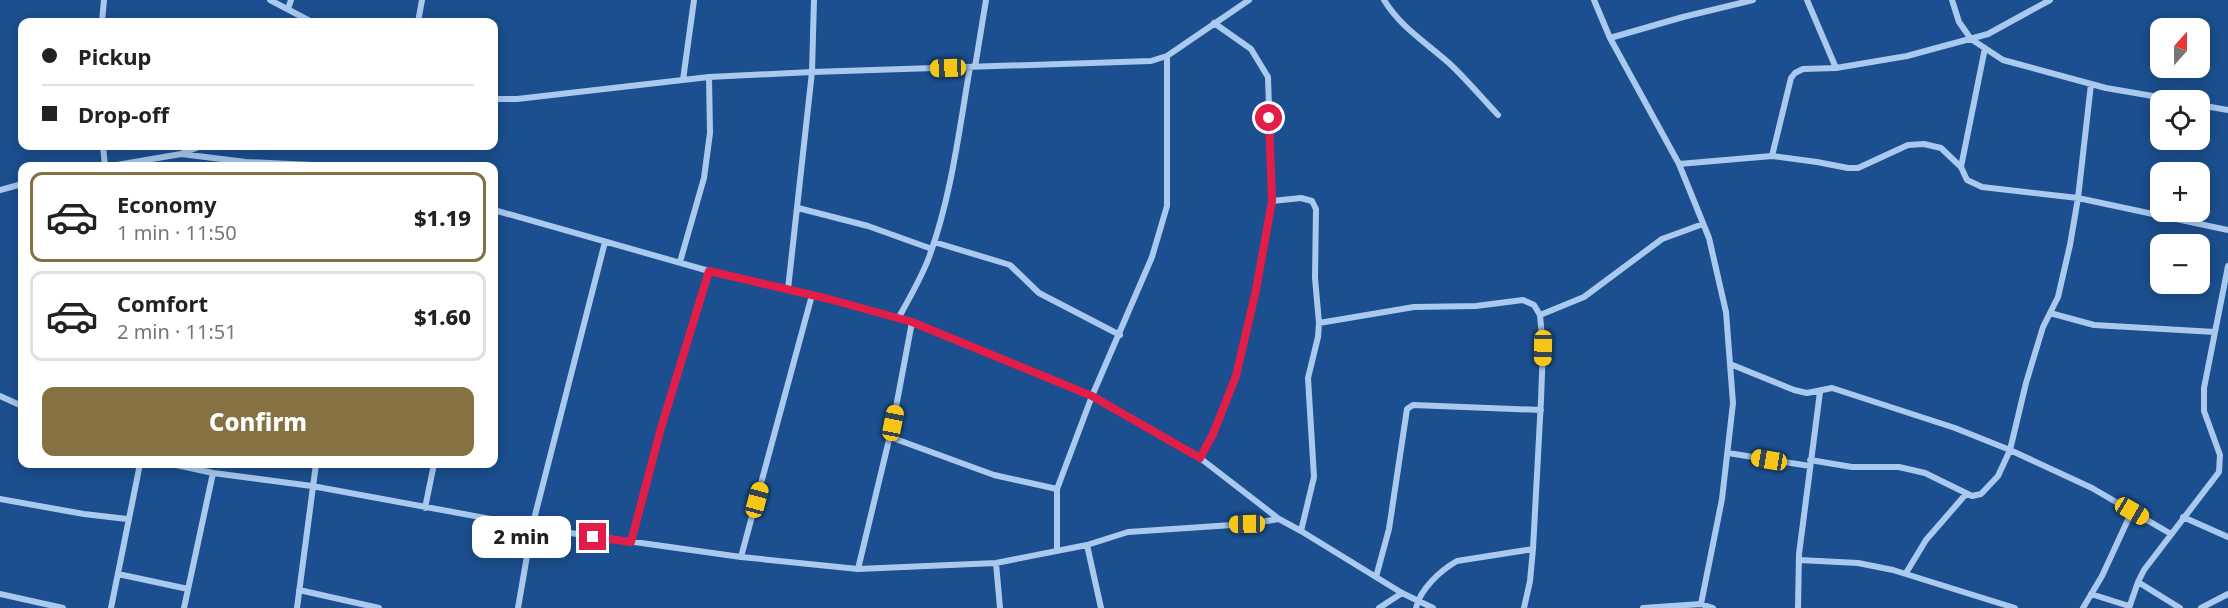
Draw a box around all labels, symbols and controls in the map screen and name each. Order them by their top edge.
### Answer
north arrow [2150,18,2210,78]
map controls [2150,18,2210,294]
text: Pickup [78,41,151,71]
car [930,58,966,78]
button: locate [2150,90,2210,150]
text: Drop-off [78,99,169,129]
route start [1255,104,1282,131]
button: + [2150,162,2210,222]
text: Economy [117,189,216,219]
icon: car [45,190,99,244]
text: $1.19 [414,202,471,232]
text: 1 min · 11:50 [117,219,237,246]
button: − [2150,234,2210,294]
text: Comfort [117,288,208,318]
icon: car [45,289,99,343]
text: $1.60 [414,301,471,331]
text: 2 min · 11:51 [117,318,237,345]
car [1534,330,1552,366]
button: Confirm [42,387,474,456]
car [881,404,905,442]
car [1750,448,1788,472]
car [744,480,770,520]
car [2112,494,2152,528]
car [1229,515,1265,533]
callout: 2 min [473,516,572,558]
text: 2 min [494,523,549,550]
route end [579,523,606,550]

